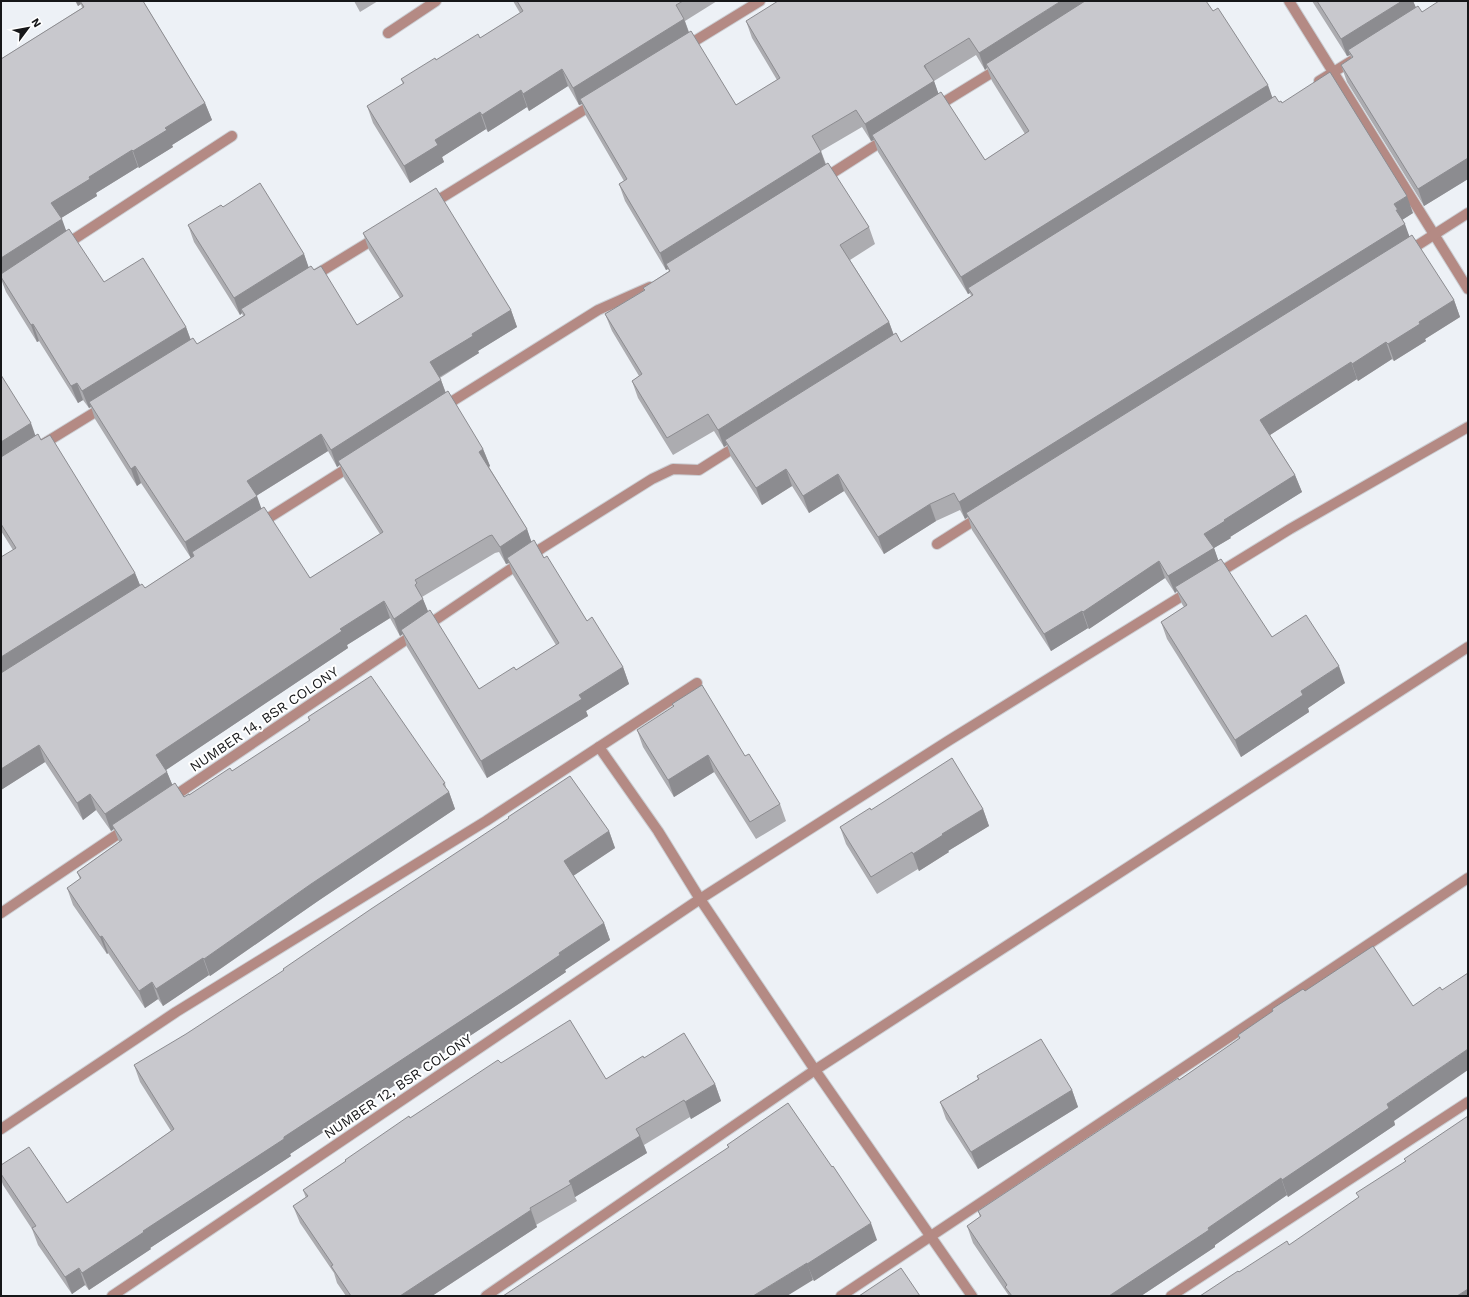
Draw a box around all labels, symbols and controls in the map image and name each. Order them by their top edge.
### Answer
north arrow [8,8,48,48]
text: N [28,16,44,30]
street label: NUMBER 14, BSR COLONY [187,663,341,775]
street label: NUMBER 12, BSR COLONY [321,1030,475,1142]

